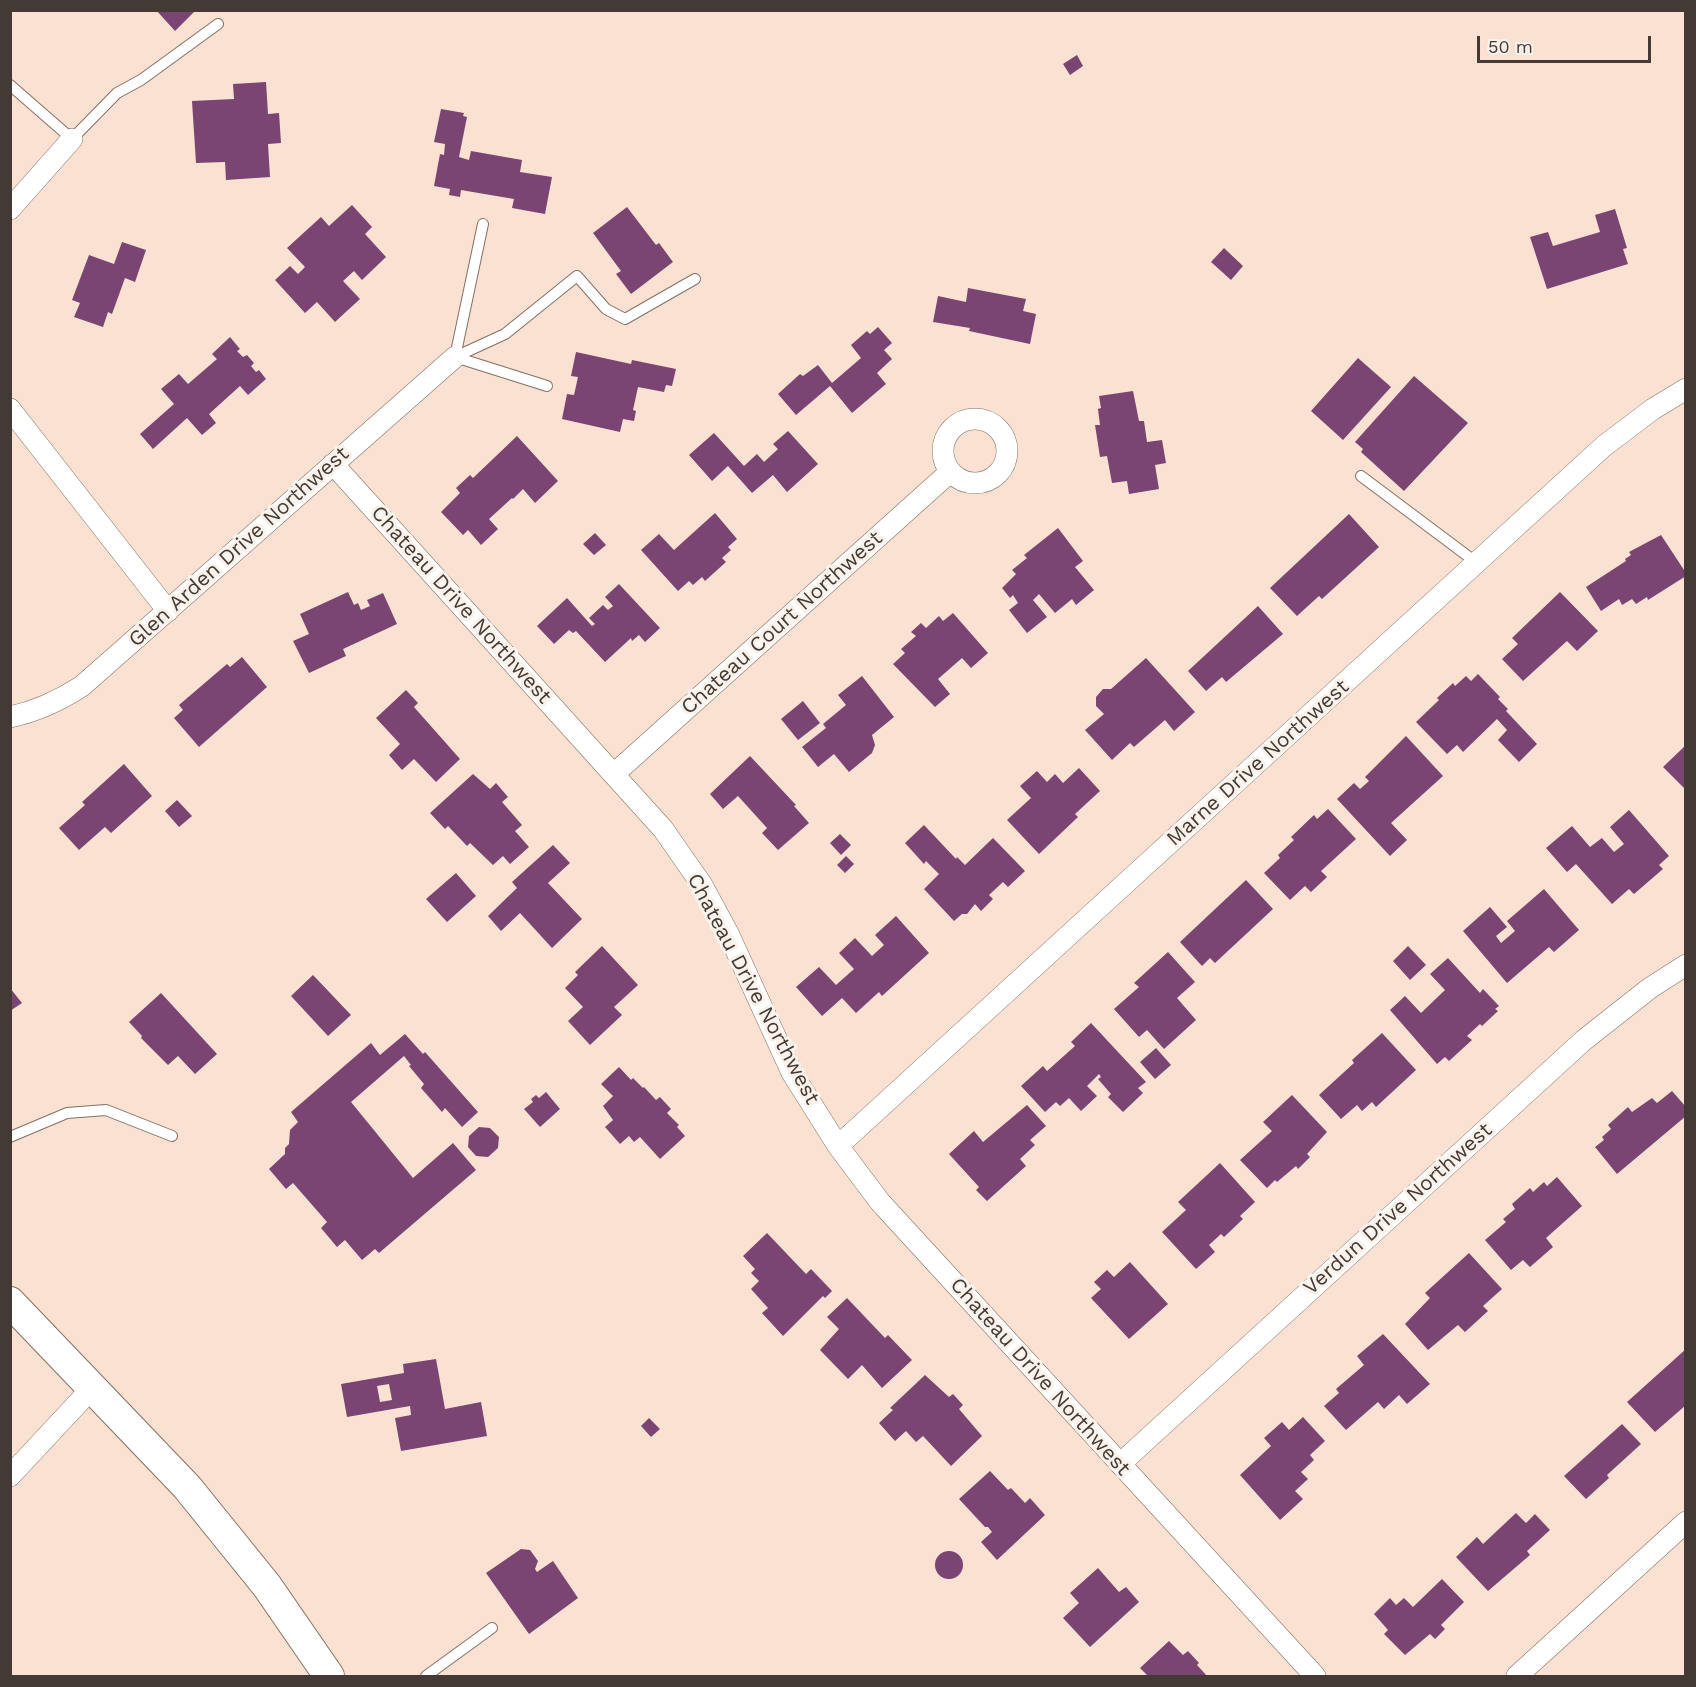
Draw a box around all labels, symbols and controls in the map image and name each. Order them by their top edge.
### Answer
scale bar [1480,24,1654,62]
text: 50 m [1488,36,1533,57]
street label: Glen Arden Drive Northwest [124,441,354,653]
street label: Chateau Drive Northwest [365,501,557,709]
street label: Chateau Court Northwest [676,526,888,720]
street label: Marne Drive Northwest [1162,674,1354,852]
street label: Chateau Drive Northwest [681,869,825,1109]
street label: Verdun Drive Northwest [1298,1118,1498,1300]
street label: Chateau Drive Northwest [944,1273,1136,1481]

